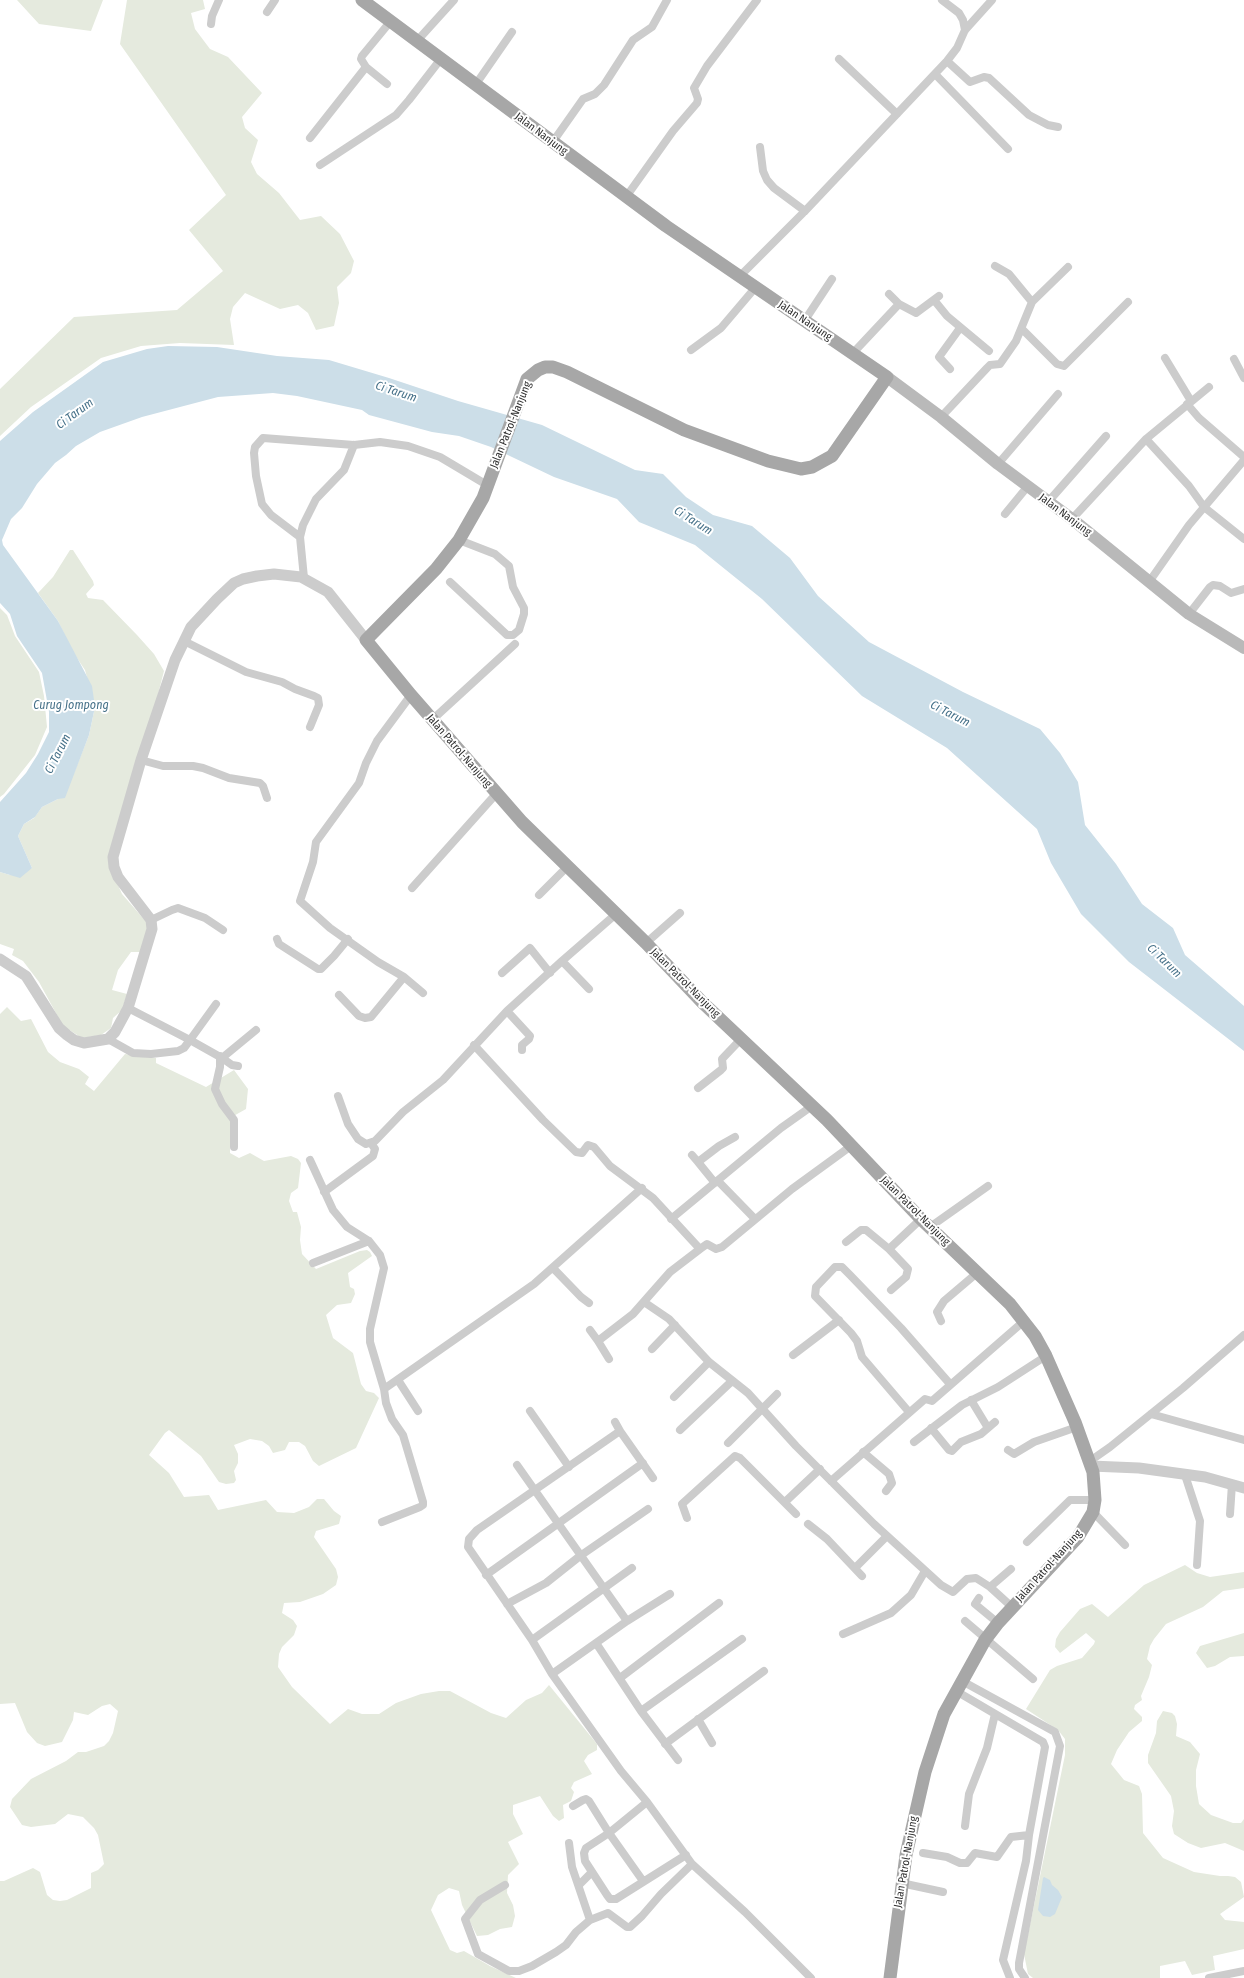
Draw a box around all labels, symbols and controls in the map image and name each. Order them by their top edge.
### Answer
street label: Jalan Nanjung [512,110,570,158]
street label: Jalan Nanjung [776,298,834,344]
water label: Ci Tarum [374,379,418,405]
street label: Jalan Patrol-Nanjung [488,380,534,470]
water label: Ci Tarum [54,396,96,432]
street label: Jalan Nanjung [1036,491,1094,539]
water label: Ci Tarum [671,504,715,538]
water label: Ci Tarum [928,698,972,730]
water label: Curug Jompong [33,699,109,713]
street label: Jalan Patrol-Nanjung [424,712,494,790]
water label: Ci Tarum [42,732,74,776]
water label: Ci Tarum [1144,941,1184,981]
street label: Jalan Patrol-Nanjung [648,946,722,1020]
street label: Jalan Patrol-Nanjung [878,1174,952,1248]
street label: Jalan Patrol-Nanjung [1013,1527,1085,1605]
street label: Jalan Patrol-Nanjung [891,1815,921,1909]

